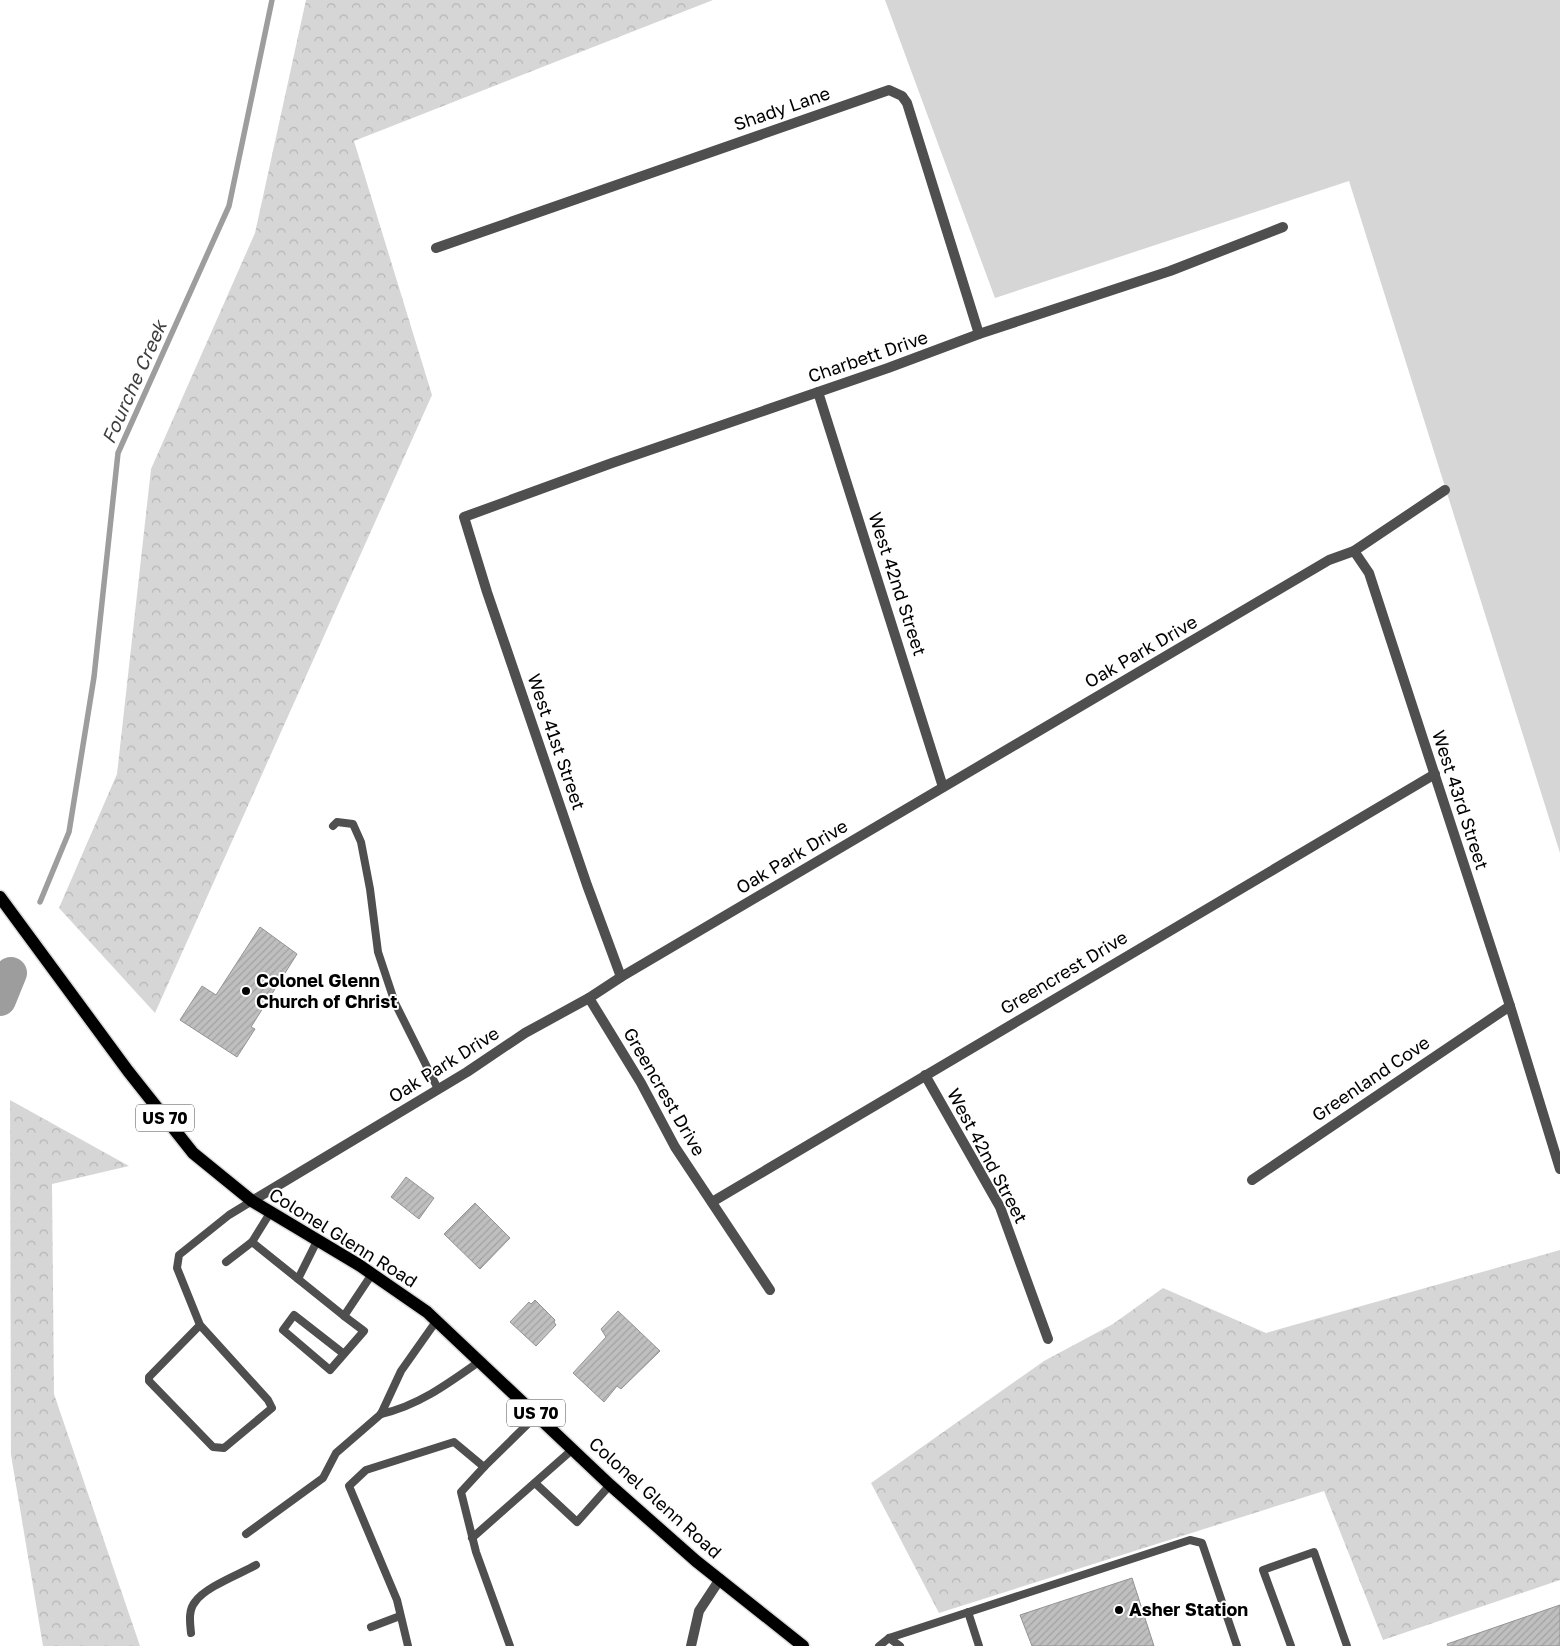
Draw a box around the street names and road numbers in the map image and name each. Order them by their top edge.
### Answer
street label: Shady Lane [731,81,833,135]
street label: Charbett Drive [805,325,931,387]
street label: West 42nd Street [864,509,932,658]
street label: Oak Park Drive [1080,610,1201,692]
street label: West 41st Street [523,671,591,813]
street label: West 43rd Street [1428,727,1494,872]
street label: Oak Park Drive [732,814,851,898]
street label: Greencrest Drive [996,926,1131,1019]
street label: Oak Park Drive [384,1021,503,1107]
street label: Greencrest Drive [619,1023,710,1160]
street label: Greenland Cove [1308,1031,1433,1126]
street label: West 42nd Street [943,1084,1033,1227]
road number: US 70 [136,1104,194,1132]
street label: Colonel Glenn Road [265,1183,422,1292]
road number: US 70 [507,1400,565,1426]
street label: Colonel Glenn Road [585,1432,726,1563]

